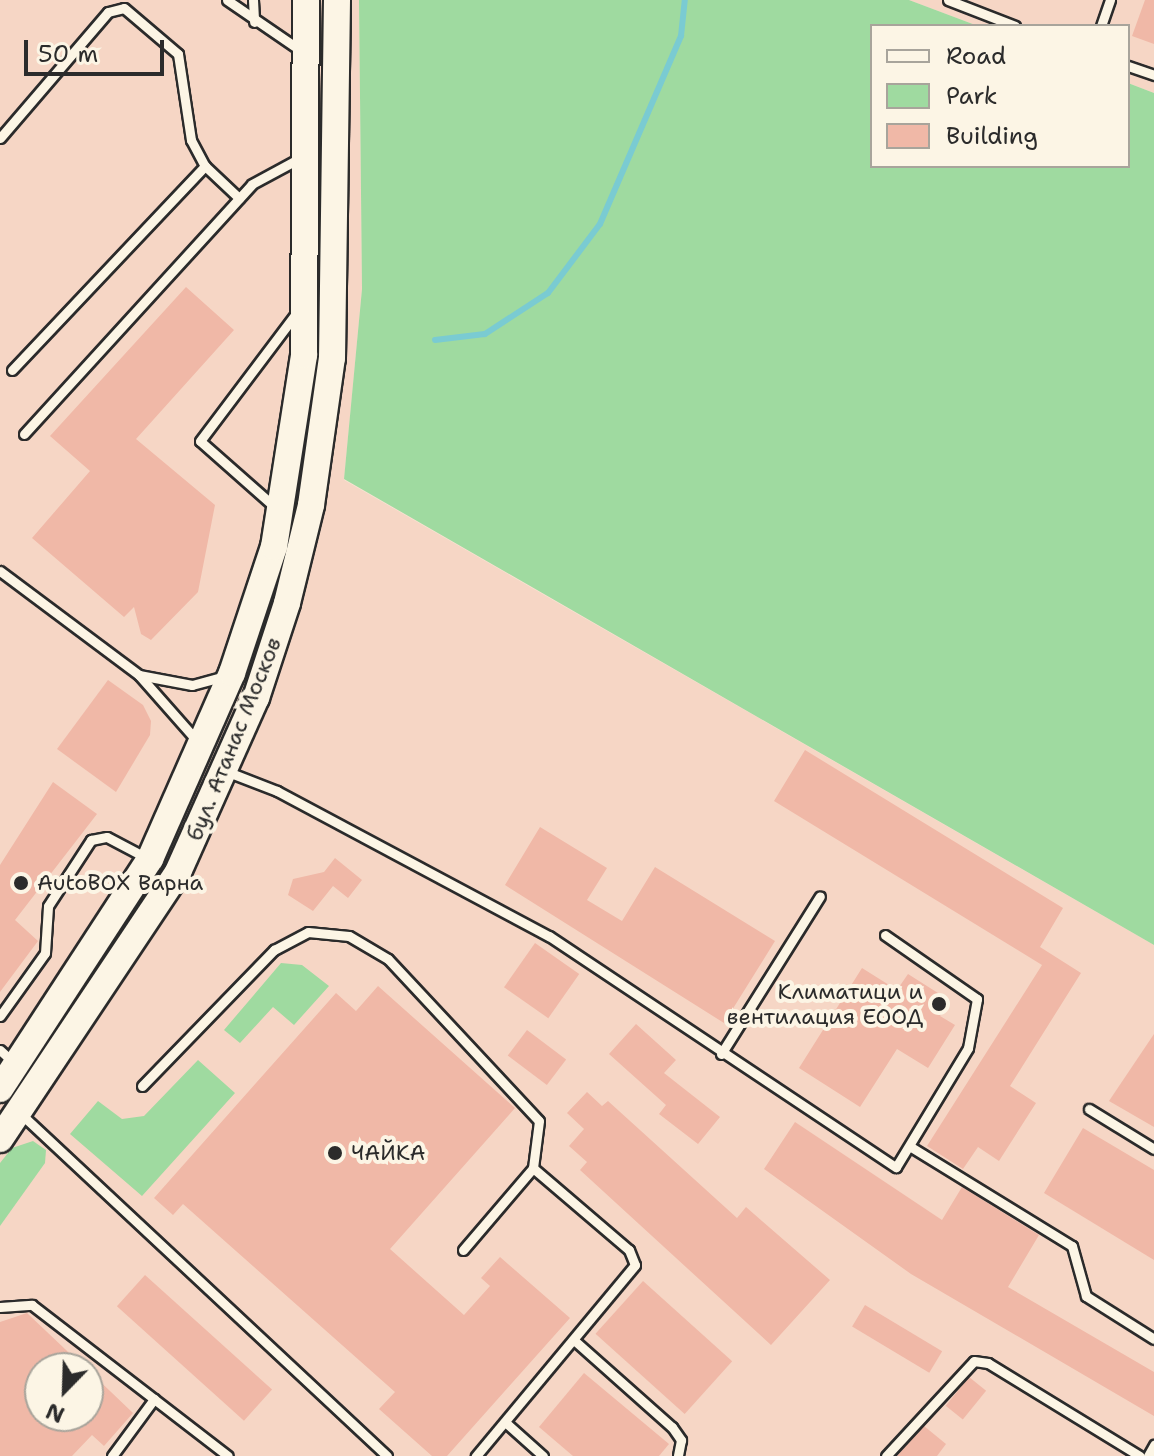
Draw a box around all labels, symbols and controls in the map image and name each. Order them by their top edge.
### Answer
scale bar [28,24,168,74]
legend [870,24,1130,168]
text: 50 m [38,38,98,70]
text: Road [946,40,1006,72]
text: Park [946,80,998,112]
text: Building [946,120,1038,152]
street label: бул. Атанас Москов [181,633,287,845]
place label: AutoBOX Варна [37,870,203,896]
marker: AutoBOX Варна [12,874,30,892]
place label: Климатици и вентилация ЕООД [727,978,923,1030]
marker: Климатици и вентилация ЕООД [930,995,948,1013]
place label: ЧАЙКА [351,1140,425,1166]
marker: ЧАЙКА [326,1144,344,1162]
north arrow [24,1352,104,1432]
text: N [42,1396,69,1429]

